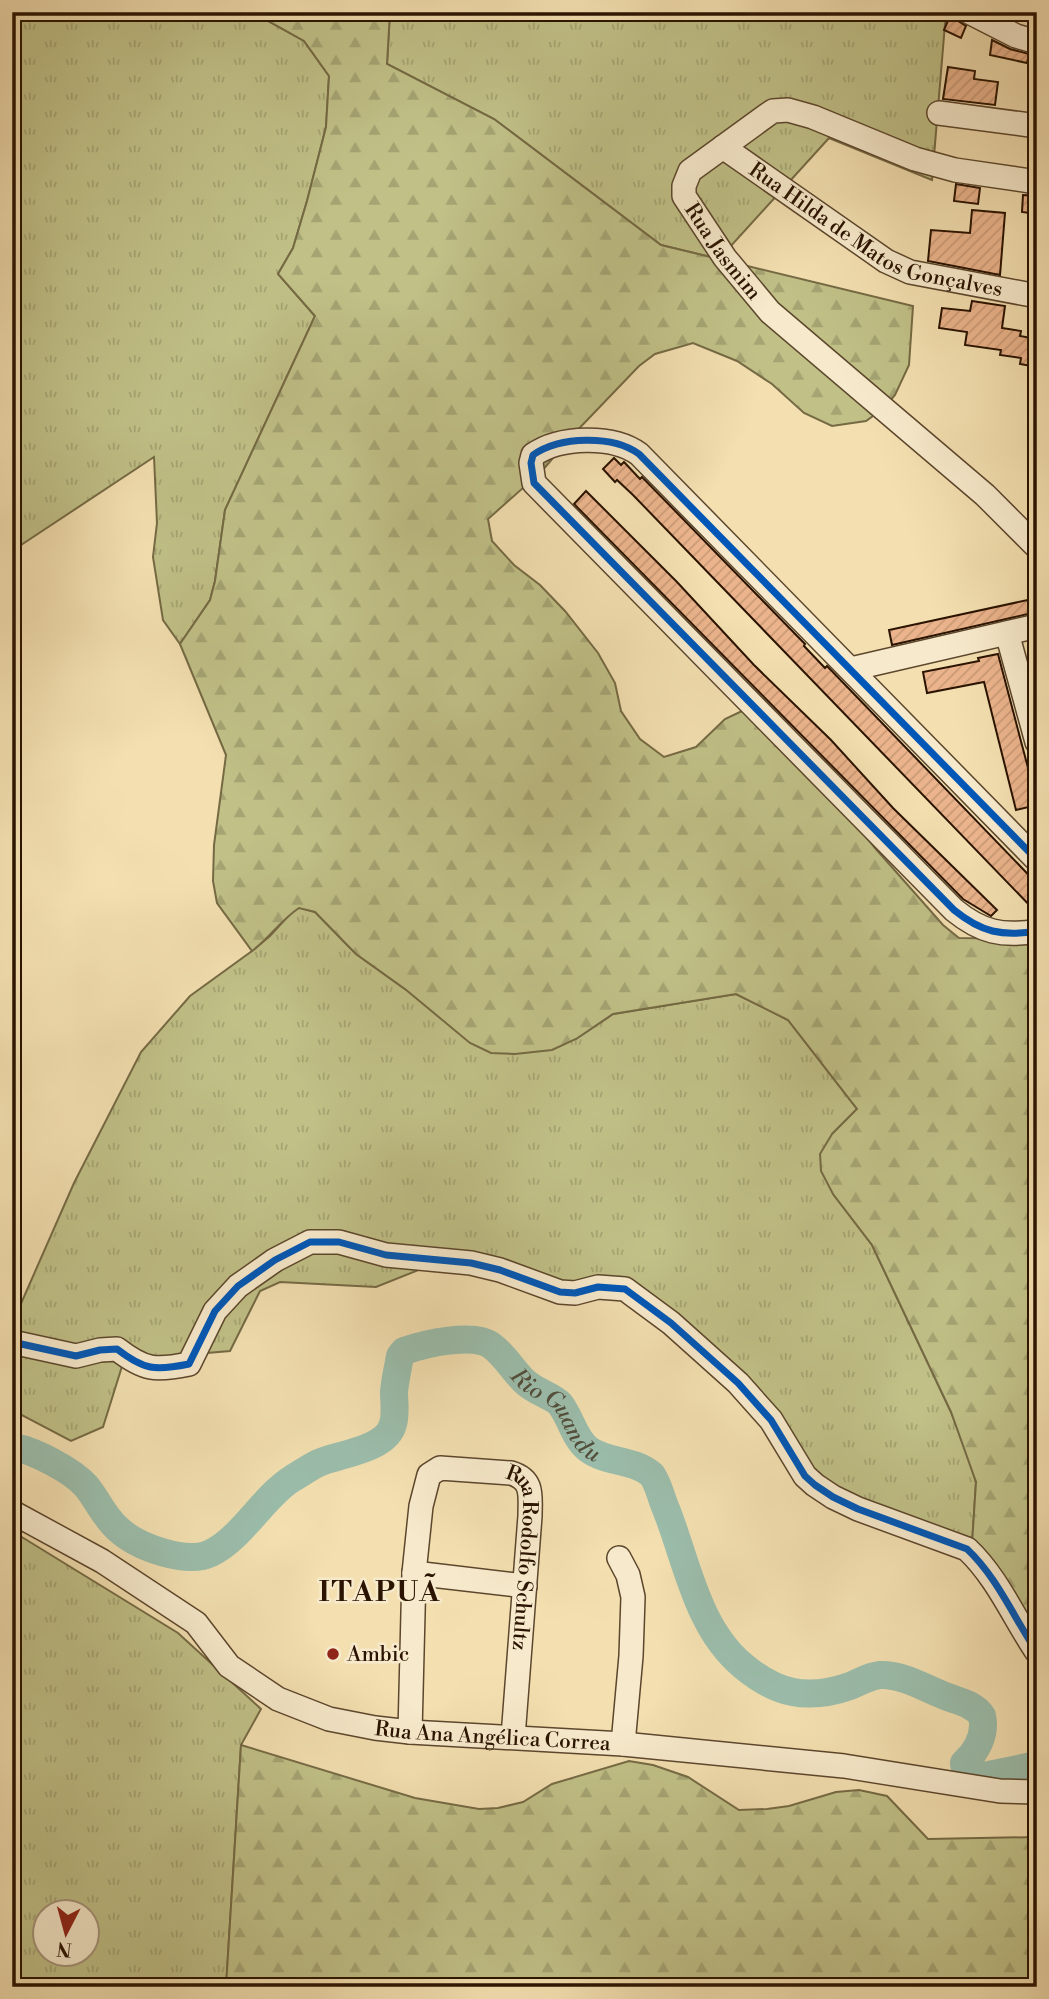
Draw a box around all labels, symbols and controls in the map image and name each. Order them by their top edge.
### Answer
street label: Rua Hilda de Matos Gonçalves [743,157,1004,303]
street label: Rua Jasmim [678,198,766,306]
water label: Rio Guandu [503,1362,605,1469]
street label: Rua Rodolfo Schultz [502,1460,542,1651]
district label: ITAPUÃ [319,1573,441,1610]
place label: Ambic [346,1642,409,1668]
marker: Ambic [325,1646,341,1662]
street label: Rua Ana Angélica Correa [373,1716,612,1757]
north arrow [32,1898,102,1968]
text: N [56,1936,73,1962]

